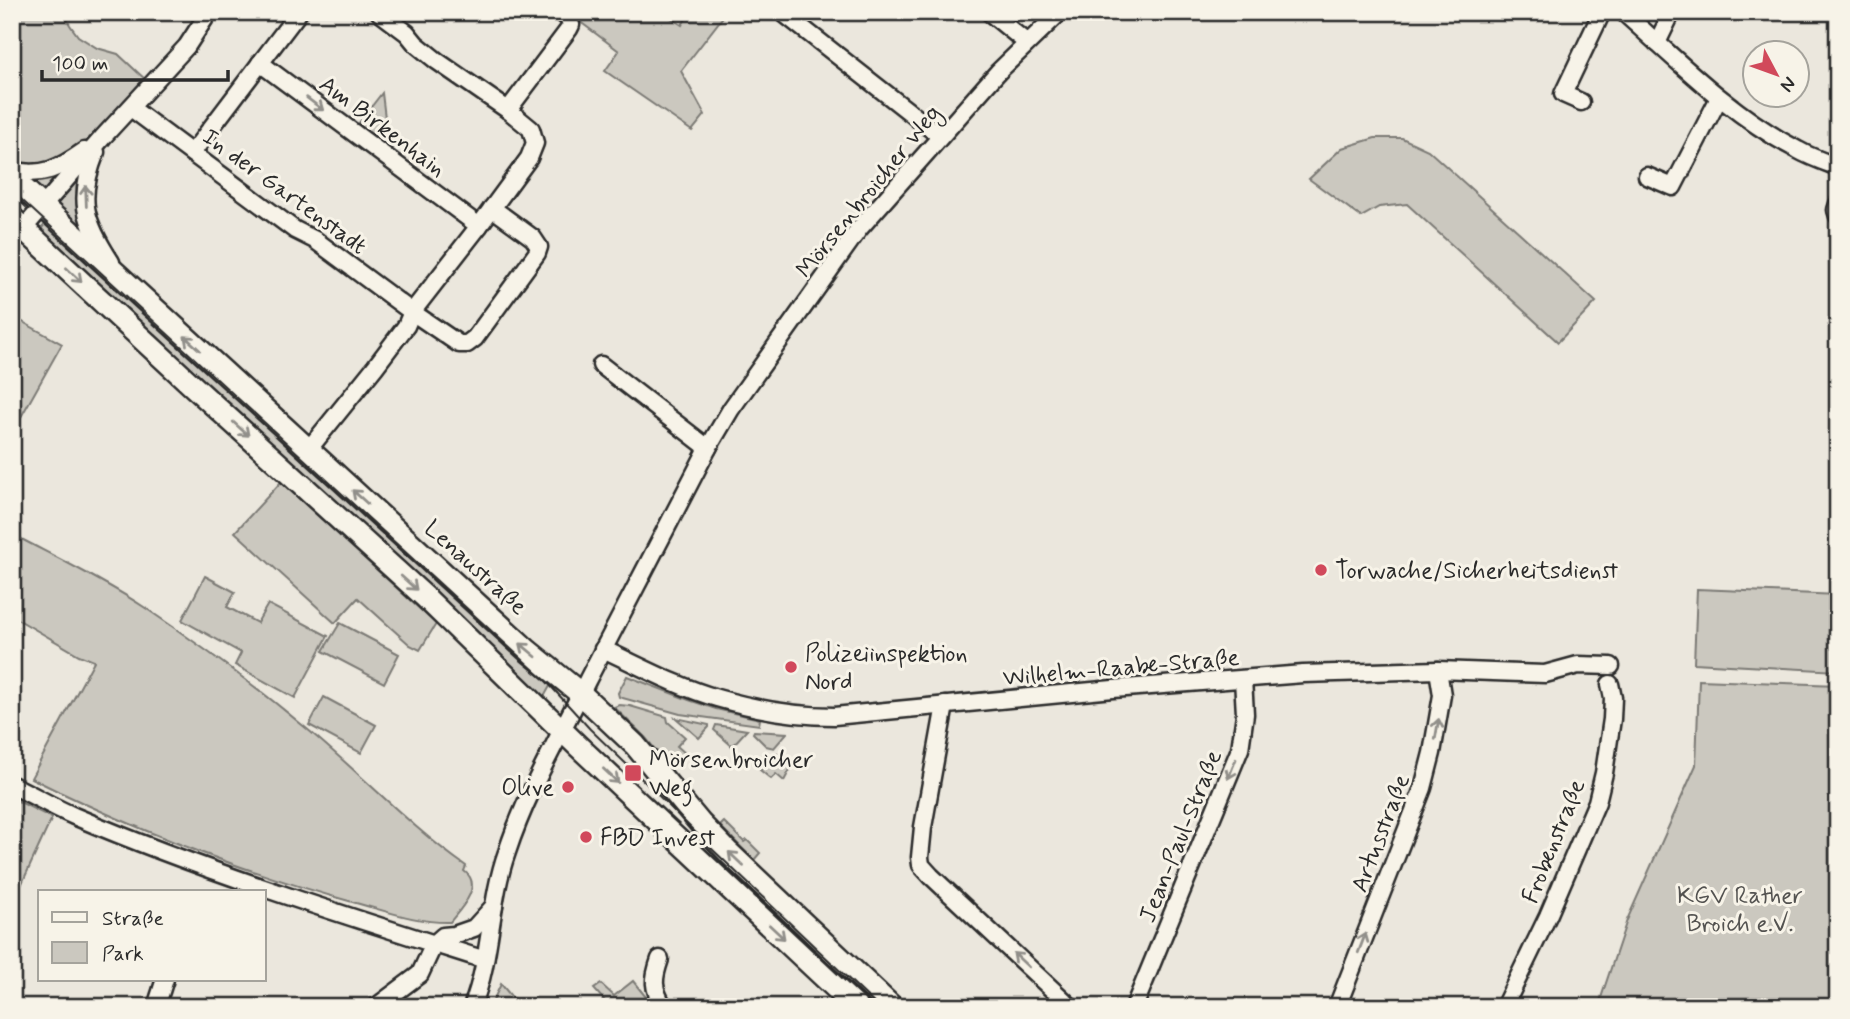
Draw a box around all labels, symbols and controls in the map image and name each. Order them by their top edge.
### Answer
scale bar [42,38,228,82]
north arrow [1742,38,1812,108]
text: 100 m [52,50,108,78]
street label: Am Birkenhain [312,69,452,185]
text: N [1774,71,1801,97]
one-way arrow [305,97,324,111]
street label: Mörsenbroicher Weg [790,99,950,286]
street label: In der Gartenstadt [196,122,373,262]
one-way arrow [79,185,93,208]
one-way arrow [65,267,83,283]
one-way arrow [184,335,201,352]
one-way arrow [232,421,249,438]
one-way arrow [351,489,369,505]
street label: Lenaustraße [417,514,533,623]
place label: Torwache/Sicherheitsdienst [1335,556,1619,587]
marker: Torwache/Sicherheitsdienst [1313,562,1329,578]
one-way arrow [400,574,417,591]
place label: Polizeiinspektion Nord [805,639,968,698]
one-way arrow [520,642,538,658]
street label: Wilhelm-Raabe-Straße [1002,643,1241,694]
marker: Polizeiinspektion Nord [783,659,799,675]
one-way arrow [1431,718,1444,741]
place label: Mörsenbroicher Weg [649,745,814,807]
street label: Jean-Paul-Straße [1133,746,1230,927]
one-way arrow [1225,758,1238,780]
marker: Mörsenbroicher Weg [623,763,643,783]
one-way arrow [602,768,619,785]
street label: Artusstraße [1345,770,1418,897]
place label: Olive [501,773,554,804]
street label: Frobenstraße [1515,775,1593,908]
marker: Olive [560,779,576,795]
place label: FBD Invest [600,823,716,854]
marker: FBD Invest [578,829,594,845]
one-way arrow [728,850,745,867]
park label: KGV Rather Broich e.V. [1677,881,1803,940]
legend [38,890,266,981]
text: Straße [102,905,164,933]
one-way arrow [768,923,785,940]
one-way arrow [1357,933,1370,955]
text: Park [102,940,144,968]
one-way arrow [1013,952,1030,969]

